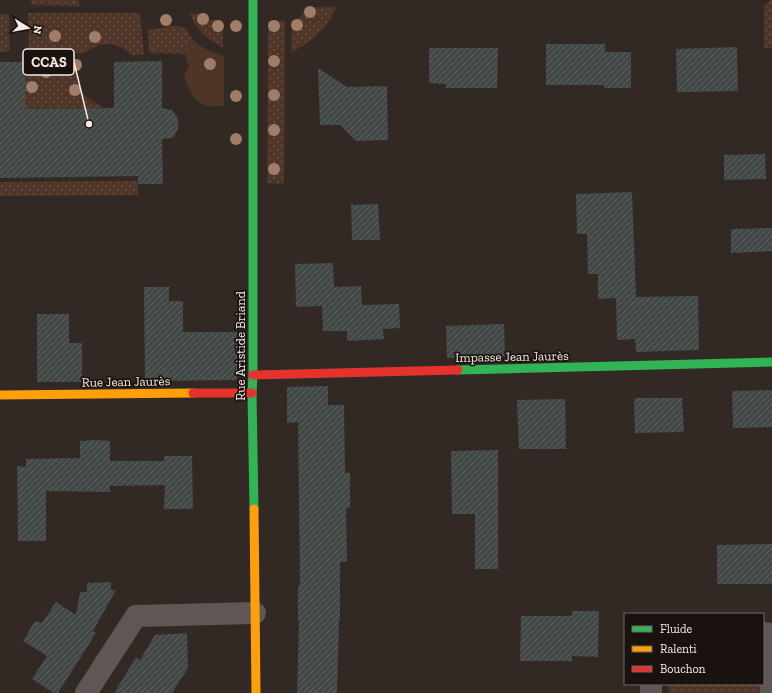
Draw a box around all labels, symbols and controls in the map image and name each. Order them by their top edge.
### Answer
north arrow [8,8,48,48]
text: N [30,24,45,36]
callout: CCAS [23,49,74,75]
text: CCAS [31,54,67,71]
street label: Rue Aristide Briand [233,291,248,401]
street label: Impasse Jean Jaurès [455,348,569,365]
street label: Rue Jean Jaurès [82,373,171,390]
legend [624,613,764,685]
text: Fluide [660,622,693,636]
text: Ralenti [660,642,697,656]
text: Bouchon [660,662,706,676]

